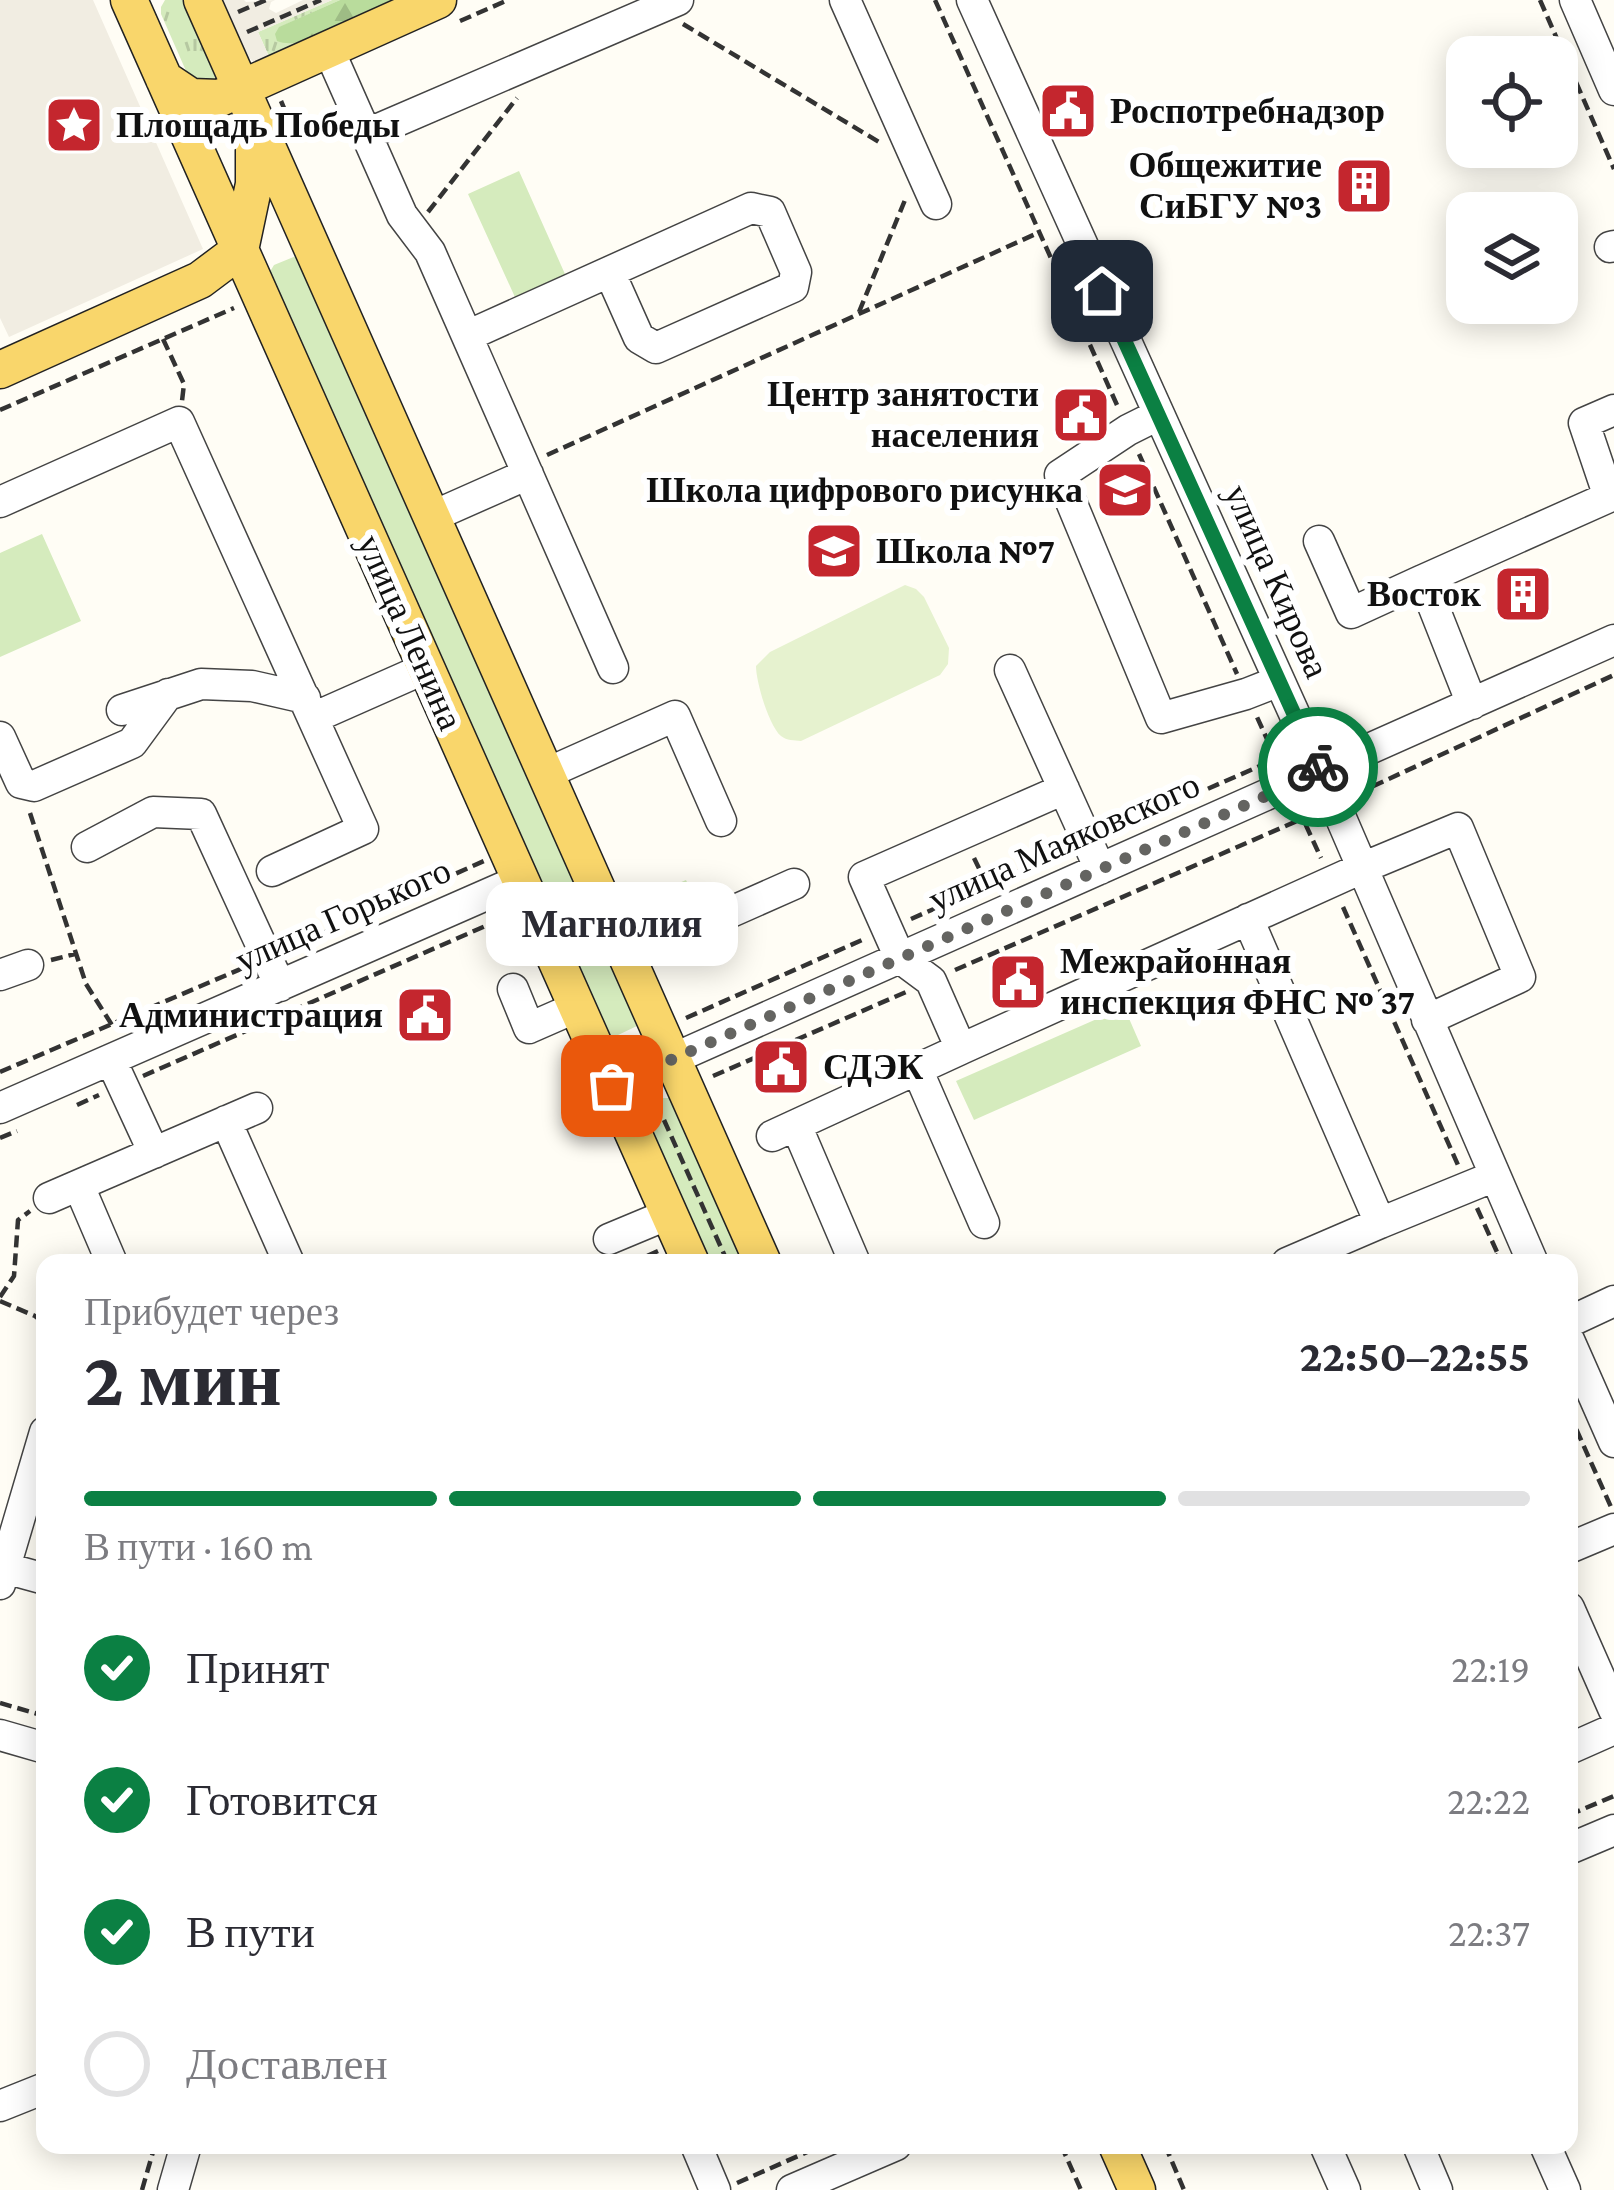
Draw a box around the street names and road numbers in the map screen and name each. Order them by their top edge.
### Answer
street label: улица Кирова [1217,478,1337,684]
street label: улица Ленина [349,528,471,736]
street label: улица Маяковского [922,764,1206,920]
street label: улица Горького [229,850,457,980]

